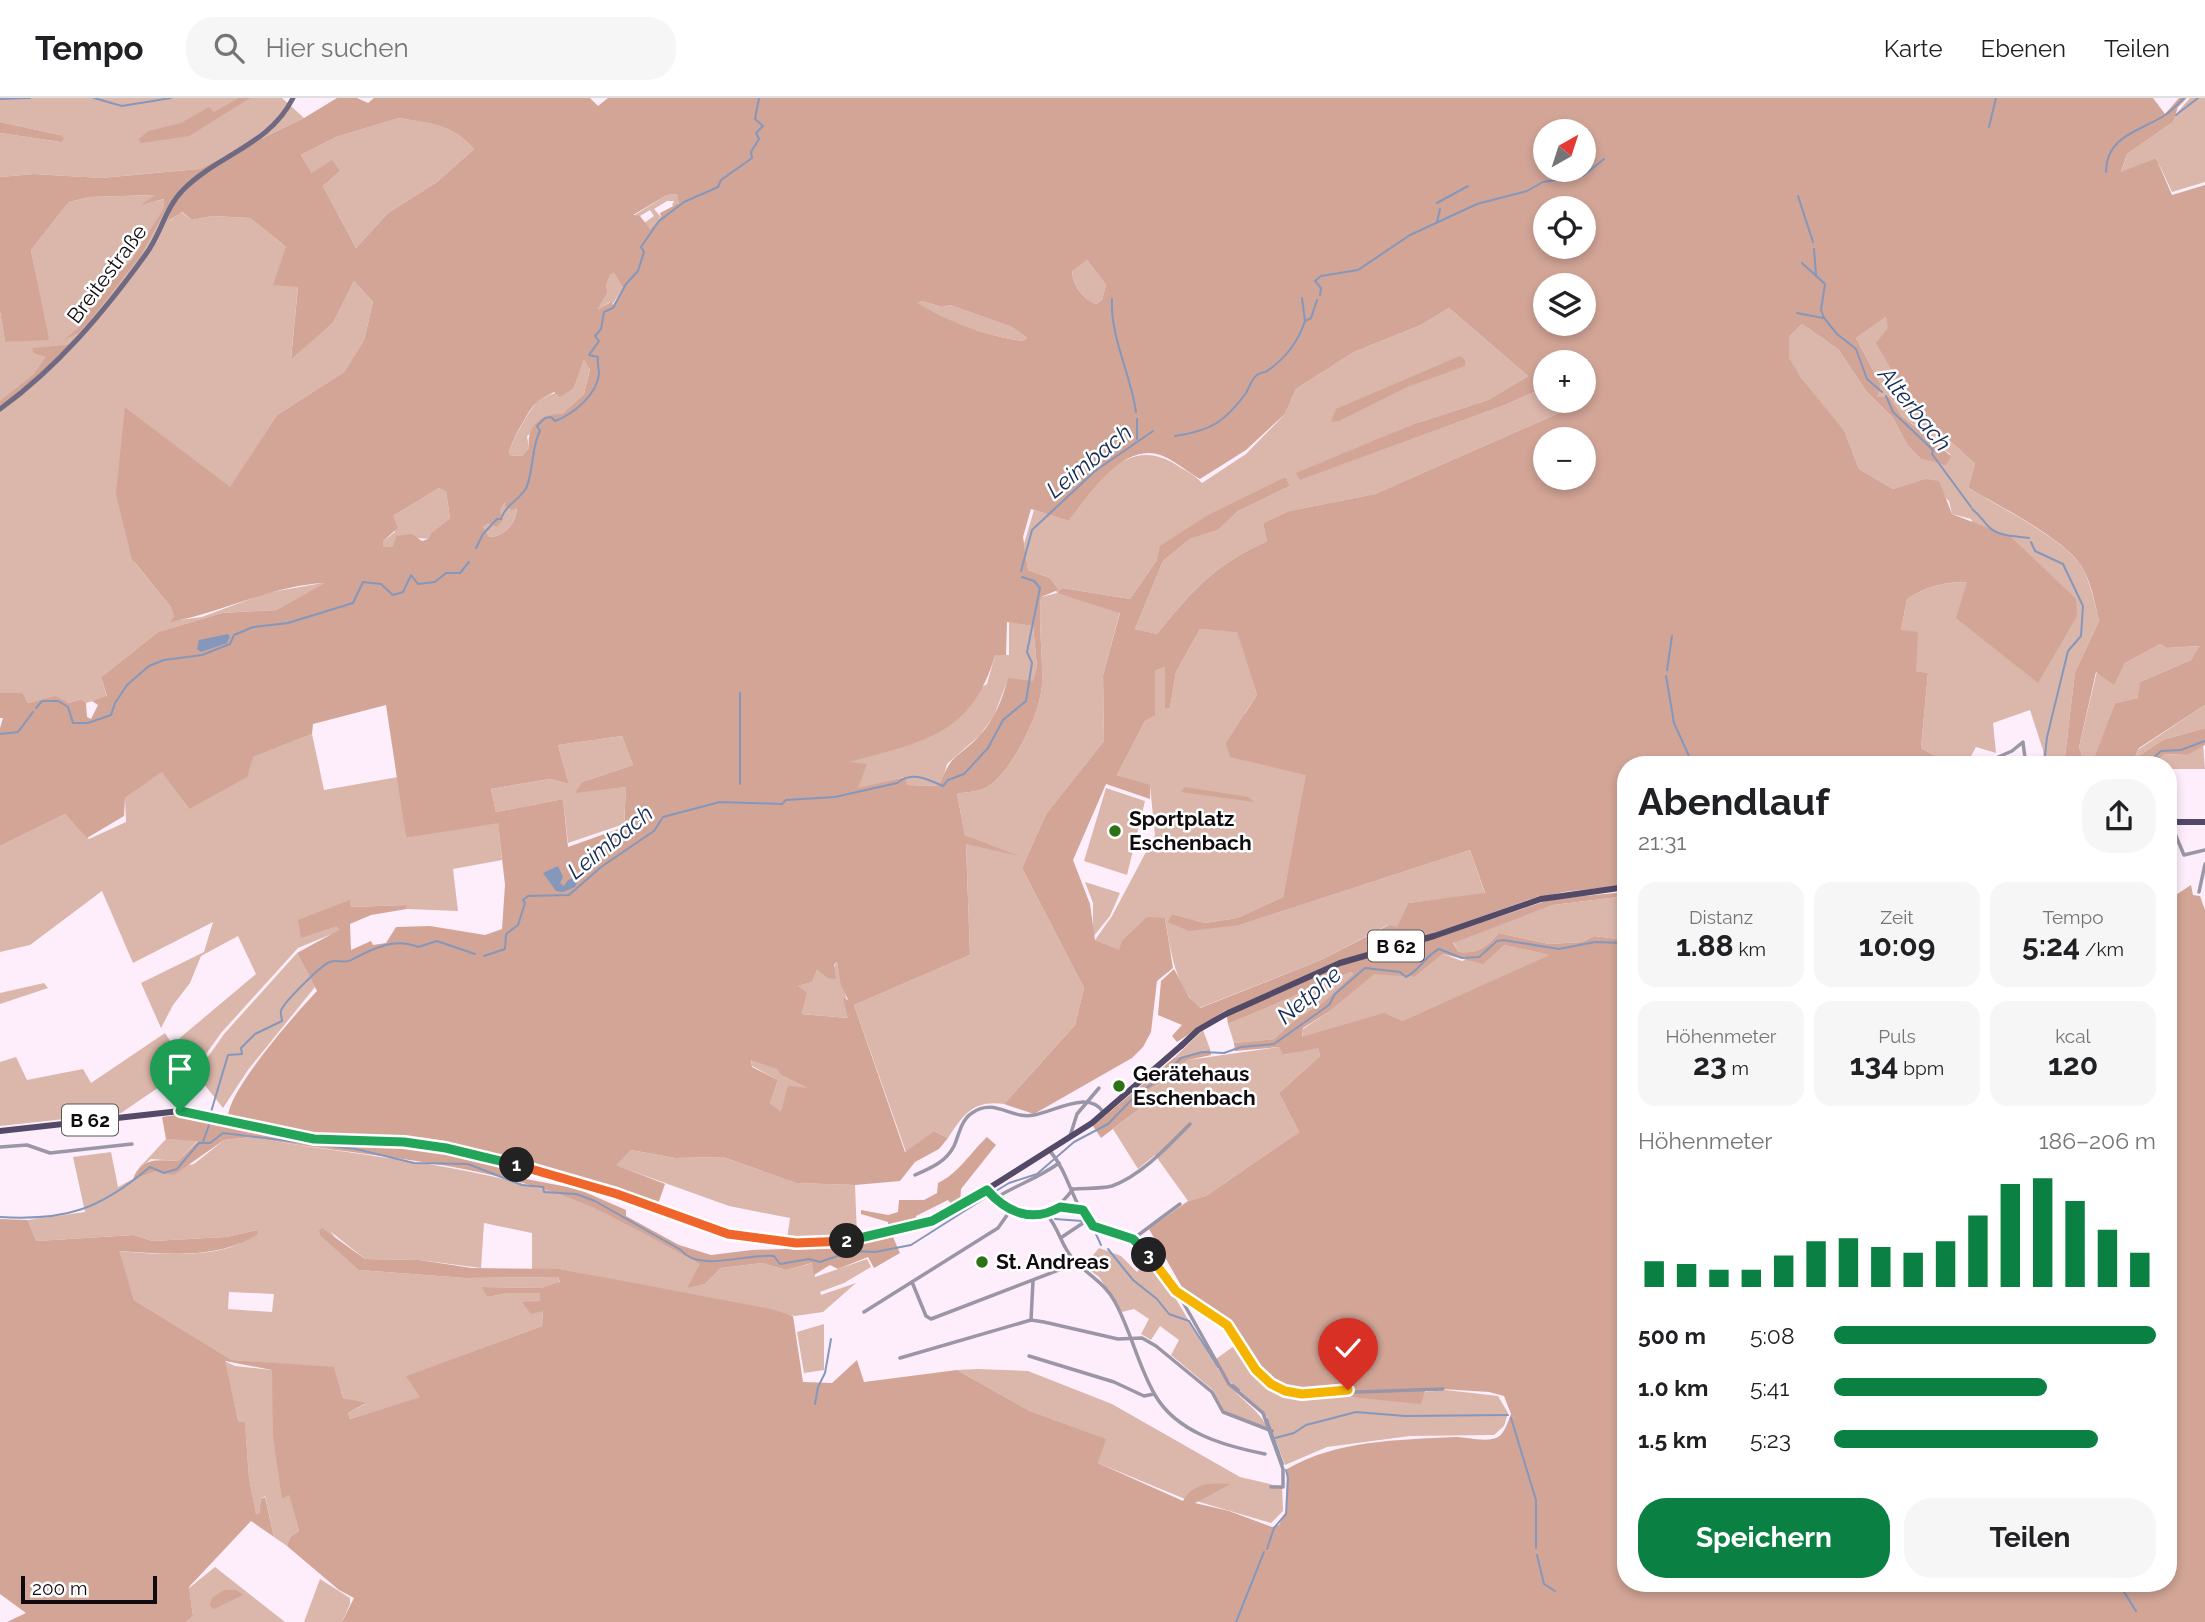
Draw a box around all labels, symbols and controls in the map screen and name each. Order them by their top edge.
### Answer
search box [186,17,676,80]
text: Tempo [35,29,144,68]
icon: search [210,29,248,67]
text: Hier suchen [266,33,409,63]
text: Karte [1884,34,1943,63]
text: Ebenen [1981,34,2066,63]
text: Teilen [2104,34,2170,63]
north arrow [1533,119,1596,182]
map controls [1533,119,1596,490]
button: locate [1533,196,1596,259]
street label: Breitestraße [61,219,152,328]
button: layers [1533,273,1596,336]
button: + [1533,350,1596,413]
water label: Alterbach [1872,360,1958,456]
water label: Leimbach [1041,418,1137,503]
button: − [1533,427,1596,490]
text: Abendlauf [1638,779,1829,824]
button: share [2082,779,2156,853]
water label: Leimbach [562,799,658,884]
place label: Sportplatz Eschenbach [1129,806,1252,855]
marker: Sportplatz Eschenbach [1107,823,1123,839]
text: 21:31 [1638,828,1686,855]
text: Distanz [1689,906,1753,928]
text: Zeit [1880,906,1914,928]
text: Tempo [2042,906,2104,928]
text: 1.88 [1676,928,1734,963]
text: 10:09 [1859,928,1935,963]
text: 5:24 [2022,928,2080,963]
road number: B 62 [1368,930,1424,961]
text: km [1734,938,1766,960]
text: /km [2080,938,2124,960]
water label: Netphe [1271,960,1346,1029]
text: Höhenmeter [1665,1025,1777,1047]
text: Puls [1878,1025,1916,1047]
text: kcal [2055,1025,2091,1047]
pin [150,1039,210,1111]
text: 23 [1693,1047,1727,1082]
text: 134 [1850,1047,1898,1082]
text: 120 [2048,1047,2098,1082]
icon: arrive [161,1050,199,1088]
text: m [1727,1057,1749,1079]
text: bpm [1898,1057,1944,1079]
place label: Gerätehaus Eschenbach [1133,1061,1256,1110]
marker: Gerätehaus Eschenbach [1111,1078,1127,1094]
road number: B 62 [62,1104,118,1136]
text: Höhenmeter [1638,1127,1772,1154]
text: 186–206 m [2039,1127,2156,1154]
pin: 1 [500,1148,534,1182]
text: 1 [512,1153,521,1175]
pin: 2 [830,1224,864,1258]
text: 2 [841,1229,852,1251]
pin: 3 [1132,1238,1166,1272]
text: 3 [1143,1243,1154,1265]
place label: St. Andreas [996,1249,1109,1274]
marker: St. Andreas [974,1254,990,1270]
pin [1318,1318,1378,1390]
text: 500 m [1638,1322,1706,1349]
text: 5:08 [1750,1322,1795,1349]
icon: check [1329,1329,1367,1367]
text: 1.0 km [1638,1374,1708,1401]
text: 5:41 [1750,1374,1789,1401]
text: 1.5 km [1638,1426,1707,1453]
text: 5:23 [1750,1426,1791,1453]
button: Speichern [1638,1498,1890,1578]
button: Teilen [1904,1498,2156,1578]
scale bar [21,1573,158,1605]
text: 200 m [32,1577,87,1599]

